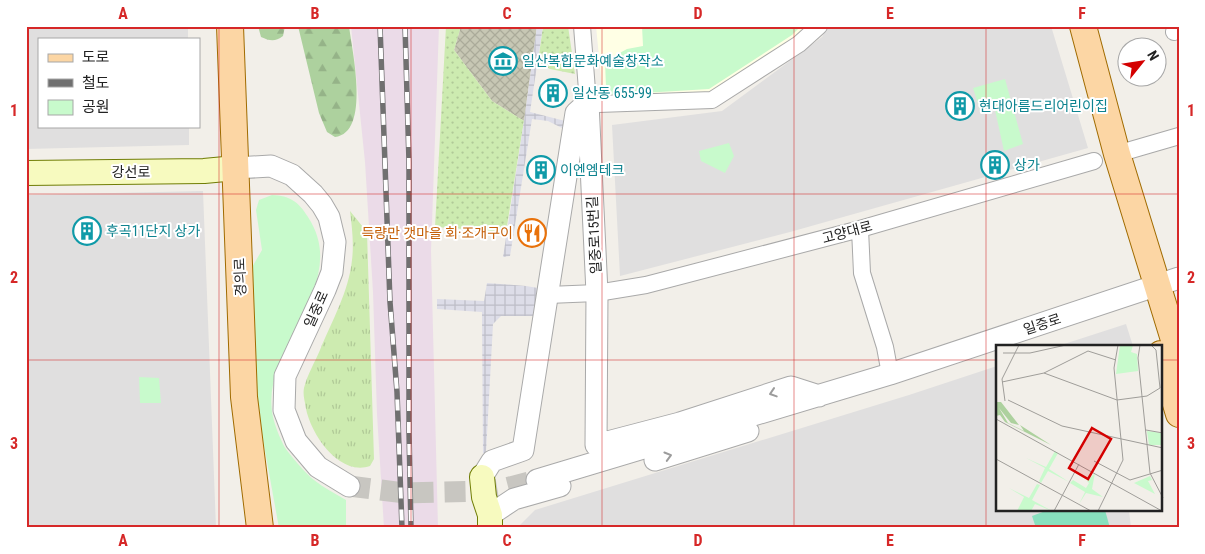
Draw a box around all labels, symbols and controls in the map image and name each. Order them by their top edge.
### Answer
text: A [118,4,128,23]
text: B [311,4,320,23]
text: C [502,4,512,23]
text: D [693,4,703,23]
text: E [886,4,894,23]
text: F [1078,4,1086,23]
legend [38,38,200,128]
north arrow [1118,38,1168,88]
museum icon: 일산복합문화예술창작소 [488,46,518,76]
text: 도로 [82,48,110,66]
text: N [1144,48,1162,63]
place label: 일산복합문화예술창작소 [522,53,664,69]
text: 철도 [82,74,110,92]
building icon: 일산동 655-99 [538,78,568,108]
place label: 일산동 655-99 [572,85,652,101]
building icon: 현대아름드리어린이집 [945,91,975,121]
text: 공원 [82,98,110,116]
place label: 현대아름드리어린이집 [979,98,1108,114]
text: 1 [10,101,18,120]
text: 1 [1187,101,1195,120]
building icon: 상가 [980,150,1010,180]
building icon: 이엔엠테크 [526,155,556,185]
place label: 상가 [1014,157,1040,173]
place label: 이엔엠테크 [560,162,625,178]
street label: 강선로 [112,164,150,180]
street label: 일중로15번길 [584,196,604,274]
building icon: 후곡11단지 상가 [72,216,102,246]
restaurant icon: 득량만 갯마을 회·조개구이 [517,218,547,248]
street label: 고양대로 [820,218,874,246]
place label: 후곡11단지 상가 [106,223,200,239]
place label: 득량만 갯마을 회·조개구이 [361,225,513,241]
street label: 경의로 [231,257,249,297]
text: 2 [10,268,18,287]
text: 2 [1187,268,1195,287]
street label: 일중로 [301,288,331,330]
street label: 일중로 [1021,310,1063,338]
inset map [996,345,1162,512]
one-way arrow [769,387,777,397]
text: 3 [10,434,18,453]
text: 3 [1187,434,1195,453]
one-way arrow [663,452,671,462]
text: A [118,531,128,550]
text: B [311,531,320,550]
text: C [502,531,512,550]
text: D [693,531,703,550]
text: E [886,531,894,550]
text: F [1078,531,1086,550]

